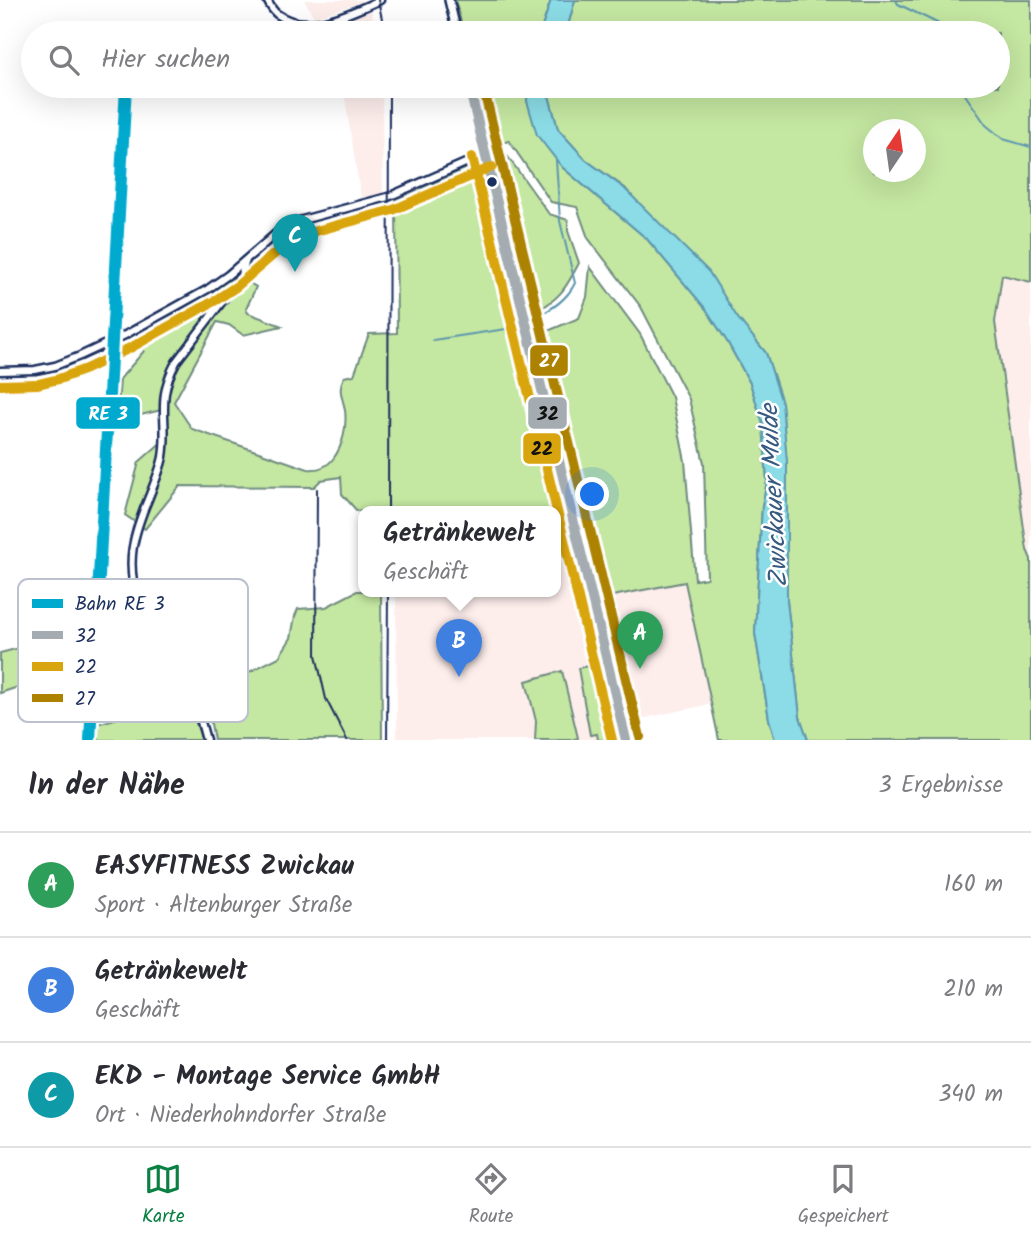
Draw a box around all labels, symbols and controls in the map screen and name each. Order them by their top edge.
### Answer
search box [21,21,1010,98]
text: Hier suchen [101,39,230,81]
icon: search [45,41,83,79]
north arrow [863,119,926,182]
unlabelled marker [485,175,499,189]
pin: C [272,214,318,272]
line badge: 27 [529,344,569,377]
text: 27 [539,347,560,377]
line badge: RE 3 [75,396,141,430]
line badge: 32 [527,396,568,430]
text: RE 3 [88,400,128,430]
text: 32 [536,400,559,430]
water label: Zwickauer Mulde [749,401,801,588]
line badge: 22 [522,432,562,465]
text: 22 [531,435,553,465]
your location [575,477,609,511]
popup [358,506,561,597]
text: Getränkewelt [383,513,536,555]
text: Geschäft [383,555,468,591]
legend [18,579,248,722]
text: Bahn RE 3 [75,590,165,620]
pin: A [617,611,663,669]
pin: B [436,619,482,677]
text: 32 [75,622,97,652]
text: 22 [75,653,97,683]
text: 27 [75,685,96,715]
text: In der Nähe [28,762,185,810]
text: 3 Ergebnisse [879,768,1003,804]
text: EASYFITNESS Zwickau [95,846,354,888]
text: A [44,867,58,903]
text: 160 m [944,867,1003,903]
text: Sport · Altenburger Straße [95,888,352,924]
text: Getränkewelt [95,951,248,993]
text: B [44,972,58,1008]
text: 210 m [943,972,1003,1008]
text: Geschäft [95,993,180,1029]
text: EKD - Montage Service GmbH [95,1056,440,1098]
text: C [44,1077,58,1113]
text: 340 m [938,1077,1003,1113]
text: Ort · Niederhohndorfer Straße [95,1098,386,1134]
tab: Karte [142,1160,184,1232]
tab: Route [469,1160,513,1232]
tab: Gespeichert [798,1160,889,1232]

